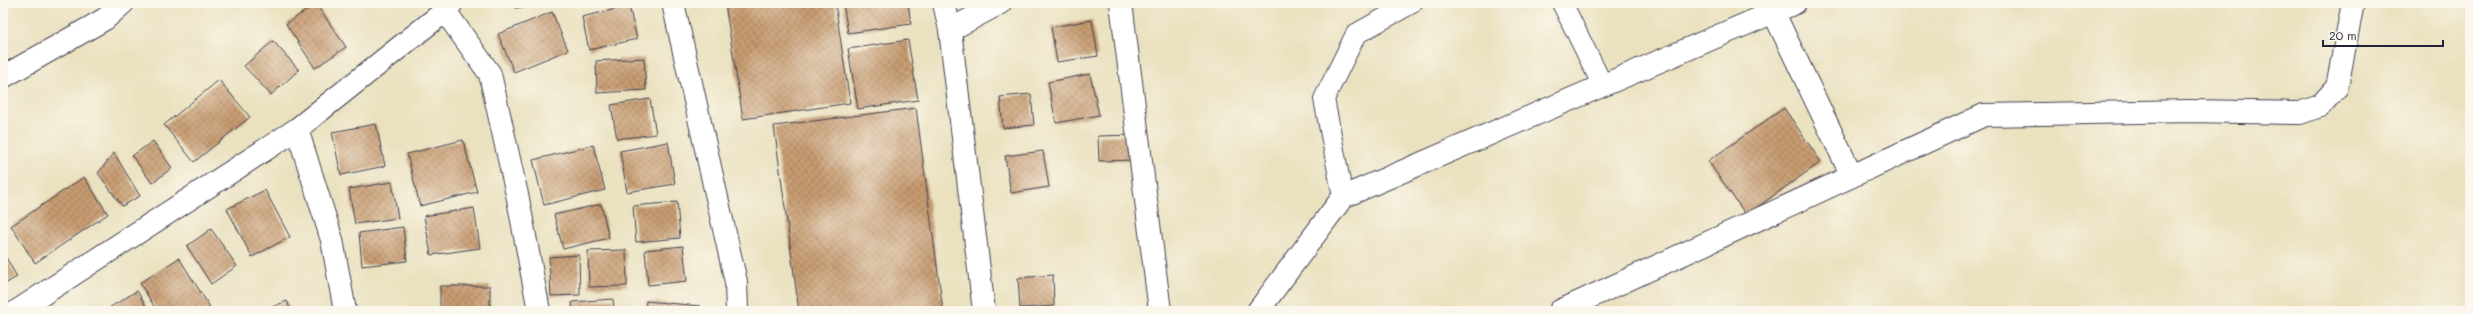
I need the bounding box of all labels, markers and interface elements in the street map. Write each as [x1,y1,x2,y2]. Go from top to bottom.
scale bar [2323,22,2443,48]
text: 20 m [2329,27,2357,43]

